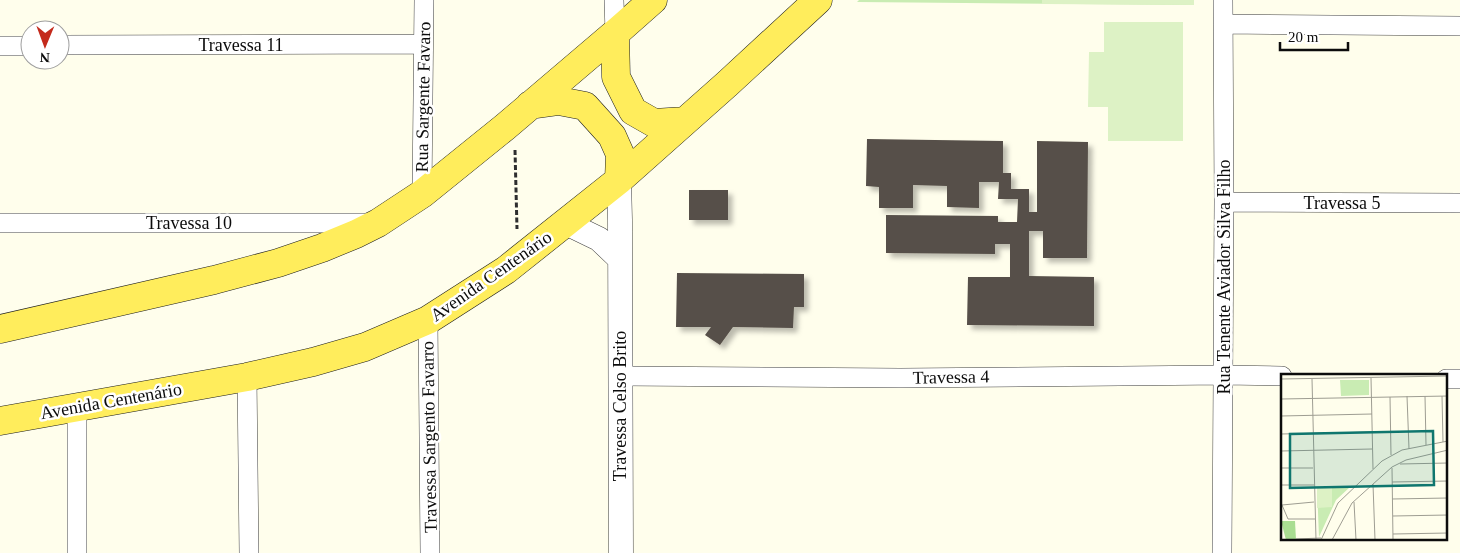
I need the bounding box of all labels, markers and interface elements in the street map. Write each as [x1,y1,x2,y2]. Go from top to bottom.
north arrow [20,20,70,70]
scale bar [1280,20,1348,52]
street label: Rua Sargente Favaro [412,22,434,172]
text: 20 m [1288,29,1319,45]
street label: Travessa 11 [198,35,284,55]
text: N [40,50,50,65]
street label: Rua Tenente Aviador Silva Filho [1214,159,1234,395]
street label: Travessa 5 [1304,193,1380,213]
street label: Travessa 10 [146,213,232,233]
street label: Avenida Centenário [427,227,555,325]
street label: Travessa Celso Brito [610,331,630,481]
street label: Travessa Sargento Favarro [417,341,441,533]
street label: Travessa 4 [912,366,990,388]
inset map [1281,374,1448,540]
street label: Avenida Centenário [39,379,183,423]

